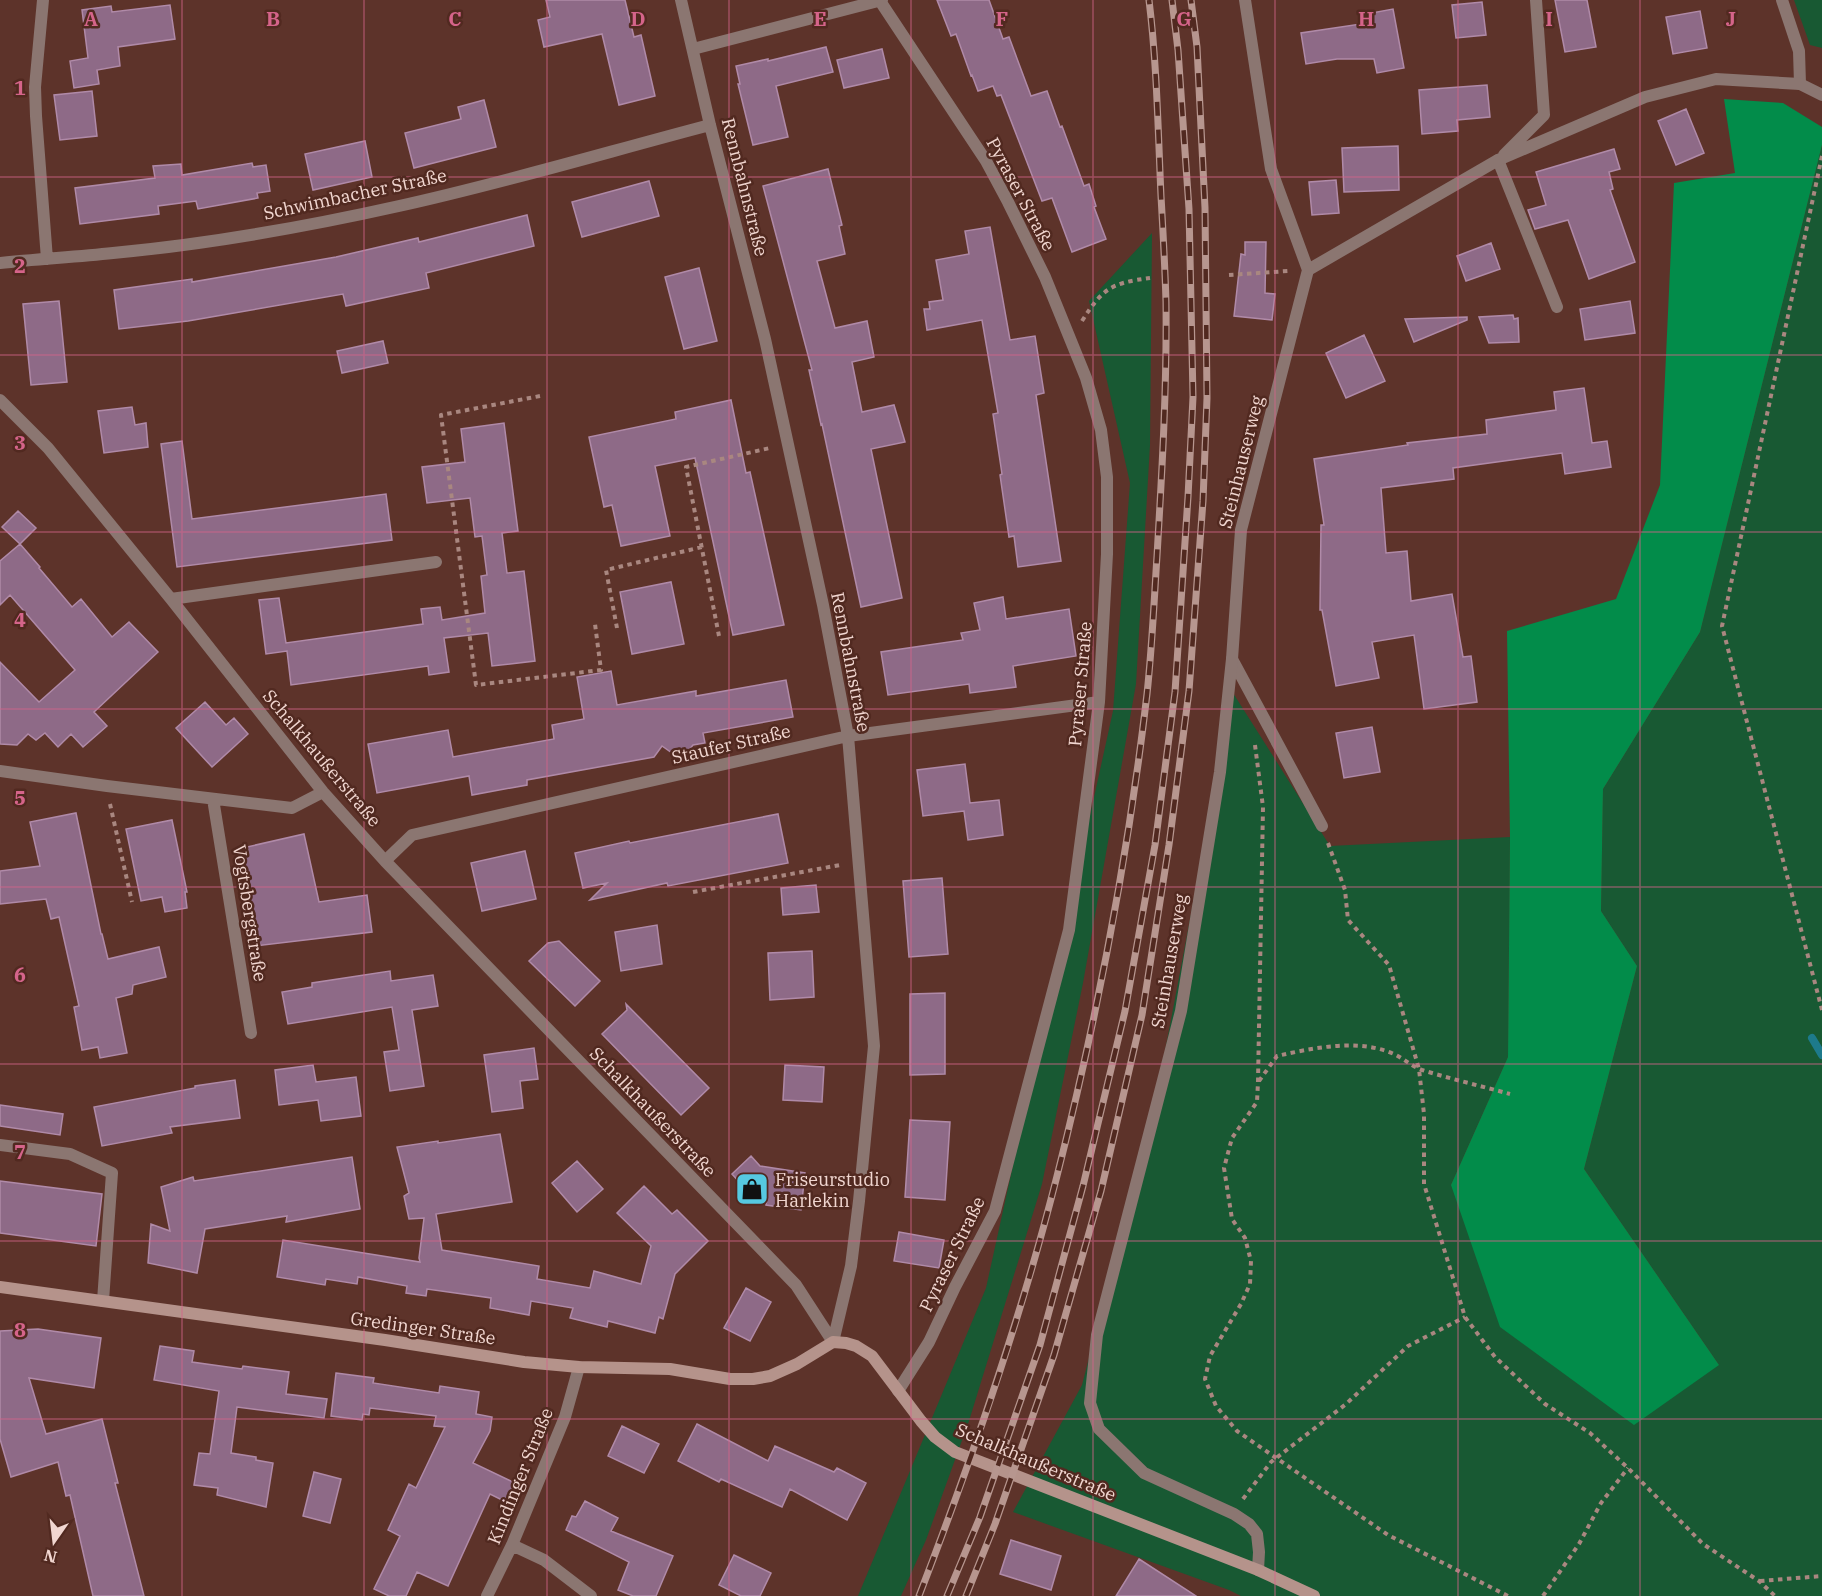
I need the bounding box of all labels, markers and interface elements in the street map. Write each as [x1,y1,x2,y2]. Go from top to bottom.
text: A [84,5,98,32]
text: B [266,5,280,32]
text: C [448,5,462,32]
text: D [630,5,646,32]
text: E [813,5,827,32]
text: F [996,5,1008,32]
text: G [1176,5,1192,32]
text: H [1358,5,1374,32]
text: I [1545,5,1553,32]
text: J [1726,5,1736,32]
text: 1 [14,74,26,101]
street label: Rennbahnstraße [717,115,773,259]
street label: Pyraser Straße [981,133,1061,255]
street label: Schwimbacher Straße [261,163,449,225]
text: 2 [14,252,26,279]
street label: Steinhauserweg [1213,393,1269,531]
text: 3 [14,429,26,456]
street label: Rennbahnstraße [826,590,876,734]
text: 4 [14,606,26,633]
street label: Pyraser Straße [1063,621,1097,747]
street label: Schalkhaußerstraße [258,685,386,831]
street label: Staufer Straße [669,719,793,769]
text: 5 [14,784,26,811]
street label: Vogtsbergstraße [228,843,272,983]
street label: Steinhauserweg [1146,892,1192,1030]
text: 6 [14,961,26,988]
street label: Schalkhaußerstraße [585,1042,721,1182]
text: 7 [14,1138,26,1165]
place label: Friseurstudio Harlekin [775,1168,890,1212]
shop icon: Friseurstudio Harlekin [734,1171,770,1207]
street label: Pyraser Straße [914,1193,990,1315]
street label: Gredinger Straße [349,1306,497,1350]
text: 8 [14,1316,26,1343]
street label: Kindinger Straße [482,1404,558,1548]
street label: Schalkhaußerstraße [952,1418,1120,1506]
north arrow [24,1512,84,1572]
text: N [42,1545,59,1568]

